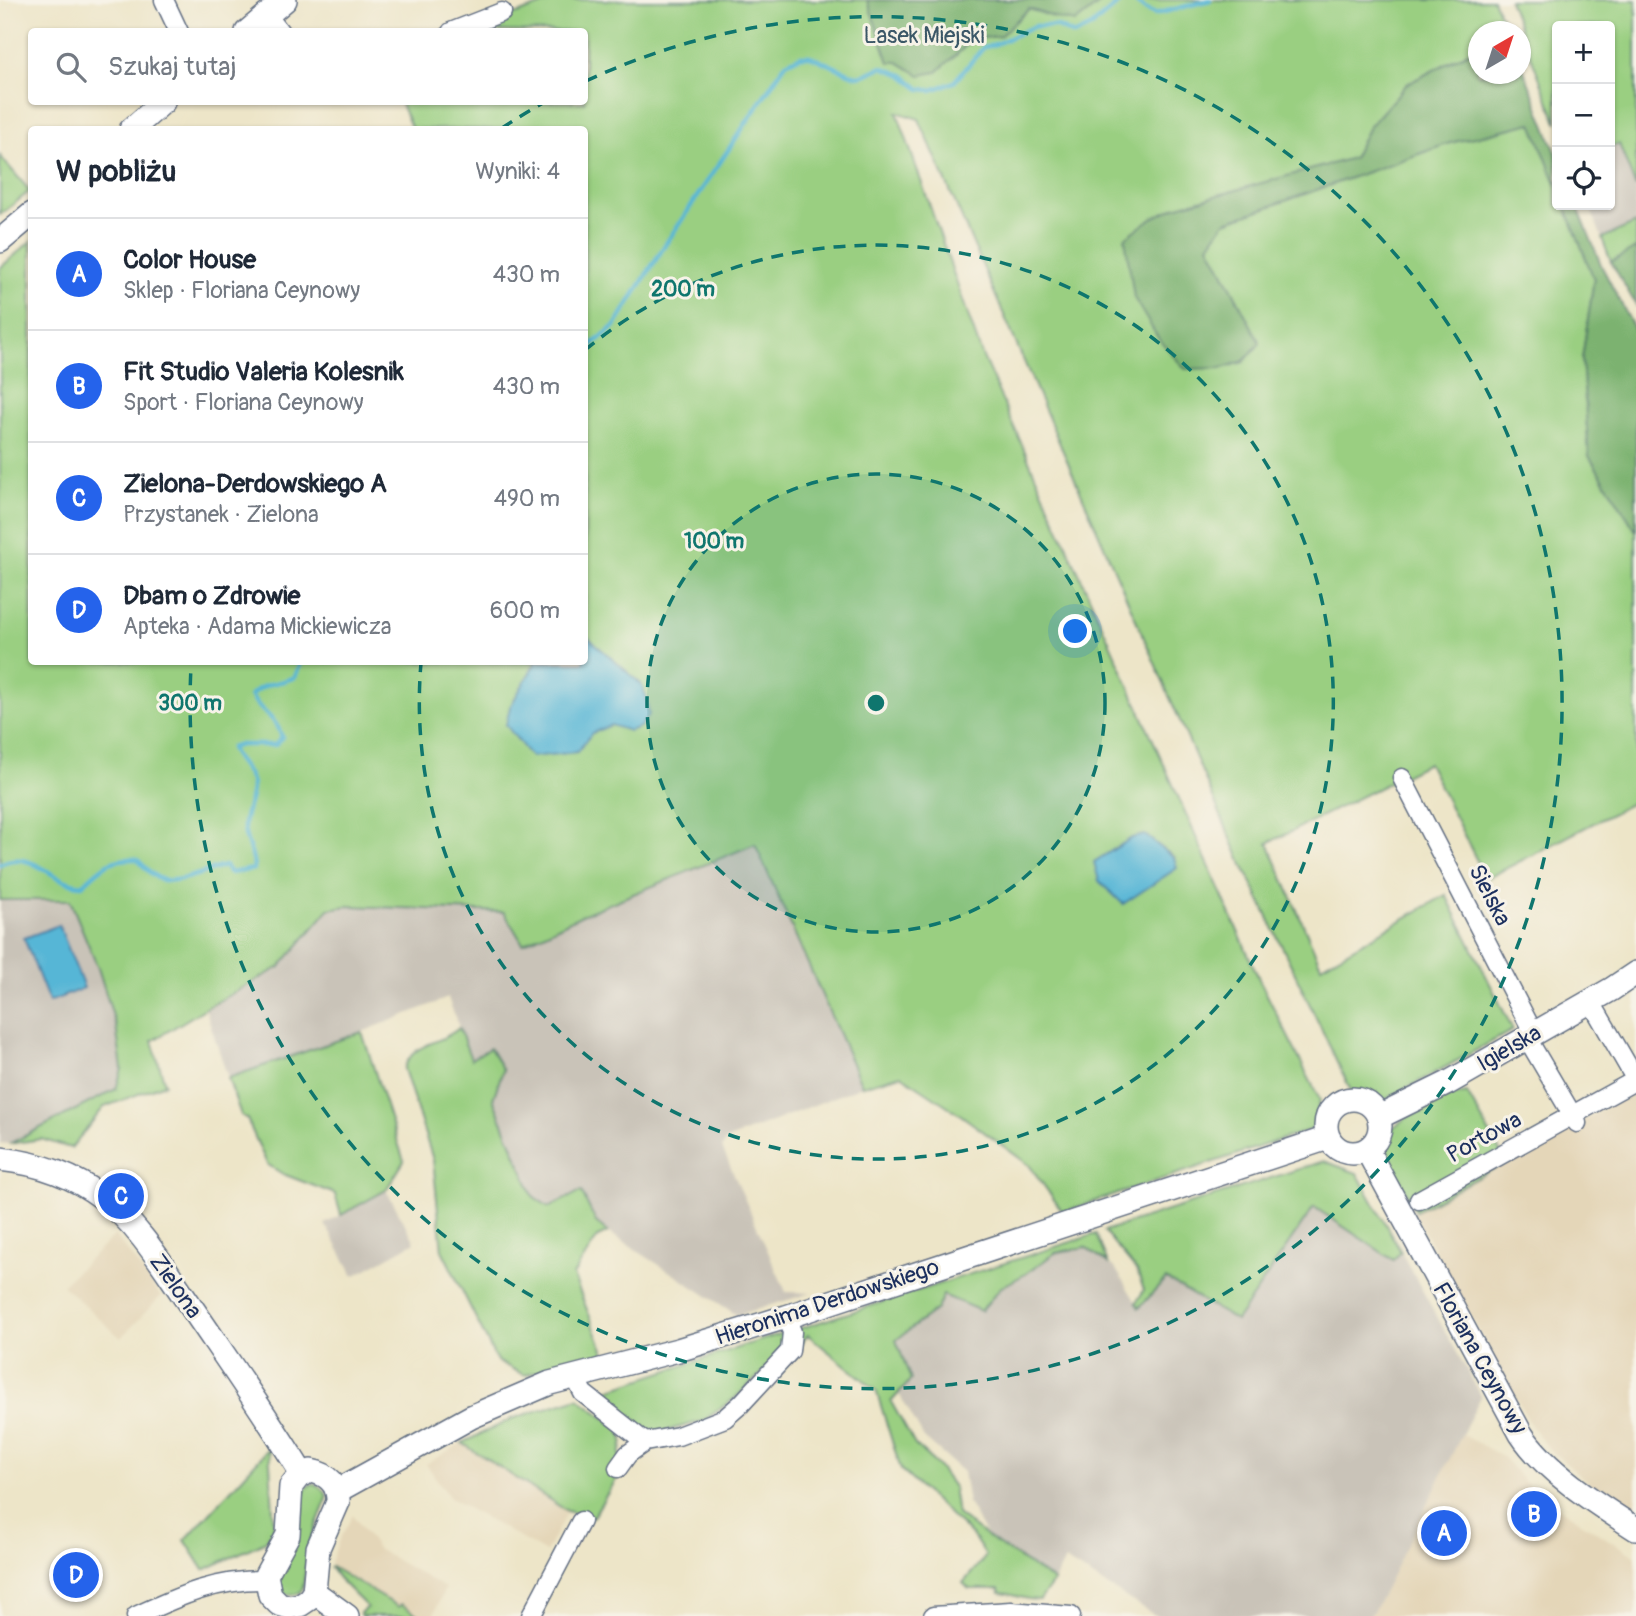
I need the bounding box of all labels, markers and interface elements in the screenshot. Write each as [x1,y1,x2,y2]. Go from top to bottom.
park label: Lasek Miejski [863,21,985,50]
north arrow [1468,21,1531,84]
map controls [1552,21,1615,210]
button: + [1552,21,1615,84]
search box [28,28,588,105]
icon: search [52,48,90,86]
text: Szukaj tutaj [108,51,236,83]
button: − [1552,84,1615,147]
button: locate [1552,147,1615,210]
text: W pobliżu [56,153,176,190]
text: Wyniki: 4 [475,157,560,186]
text: Color House [123,244,256,276]
text: A [72,260,86,289]
text: 430 m [493,260,560,289]
text: Sklep · Floriana Ceynowy [123,276,360,305]
text: 200 m [651,276,715,303]
text: Fit Studio Valeria Kolesnik [123,356,404,388]
text: B [72,372,86,401]
text: 430 m [493,372,560,401]
text: Sport · Floriana Ceynowy [123,388,364,417]
text: Zielona-Derdowskiego A [123,468,387,500]
text: C [72,484,86,513]
text: 490 m [494,484,560,513]
text: Przystanek · Zielona [123,500,319,529]
text: 100 m [684,528,744,555]
text: Dbam o Zdrowie [123,580,300,612]
text: D [72,596,86,625]
text: 600 m [490,596,560,625]
text: Apteka · Adama Mickiewicza [123,612,391,641]
your location [1058,614,1092,648]
text: 300 m [158,690,222,717]
centre of rings [864,691,888,715]
street label: Sielska [1462,860,1518,930]
street label: Igielska [1472,1018,1546,1078]
street label: Portowa [1442,1105,1526,1169]
pin: C [98,1170,144,1222]
street label: Zielona [143,1248,209,1324]
street label: Hieronima Derdowskiego [711,1252,943,1352]
street label: Floriana Ceynowy [1426,1277,1534,1439]
pin: B [1511,1488,1557,1540]
pin: A [1421,1507,1467,1559]
pin: D [53,1549,99,1601]

